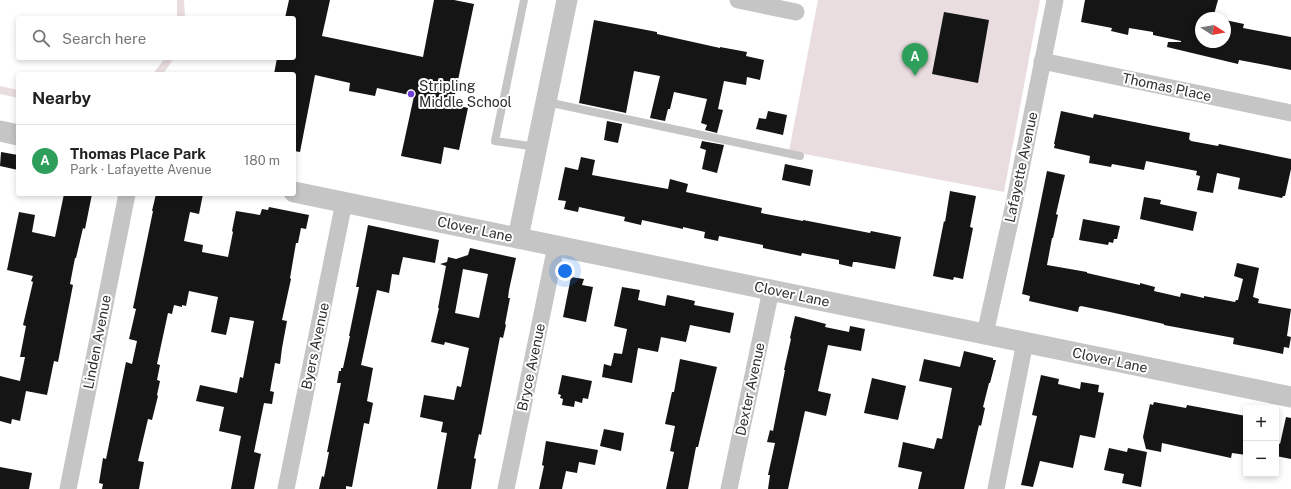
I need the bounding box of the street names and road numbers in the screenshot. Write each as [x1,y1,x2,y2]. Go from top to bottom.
street label: Thomas Place [1121,70,1213,104]
street label: Lafayette Avenue [1001,110,1041,224]
street label: Clover Lane [436,213,514,245]
street label: Clover Lane [753,278,831,310]
street label: Linden Avenue [80,294,114,390]
street label: Byers Avenue [298,301,332,391]
street label: Bryce Avenue [514,322,548,412]
street label: Dexter Avenue [732,341,768,437]
street label: Clover Lane [1071,344,1149,376]

